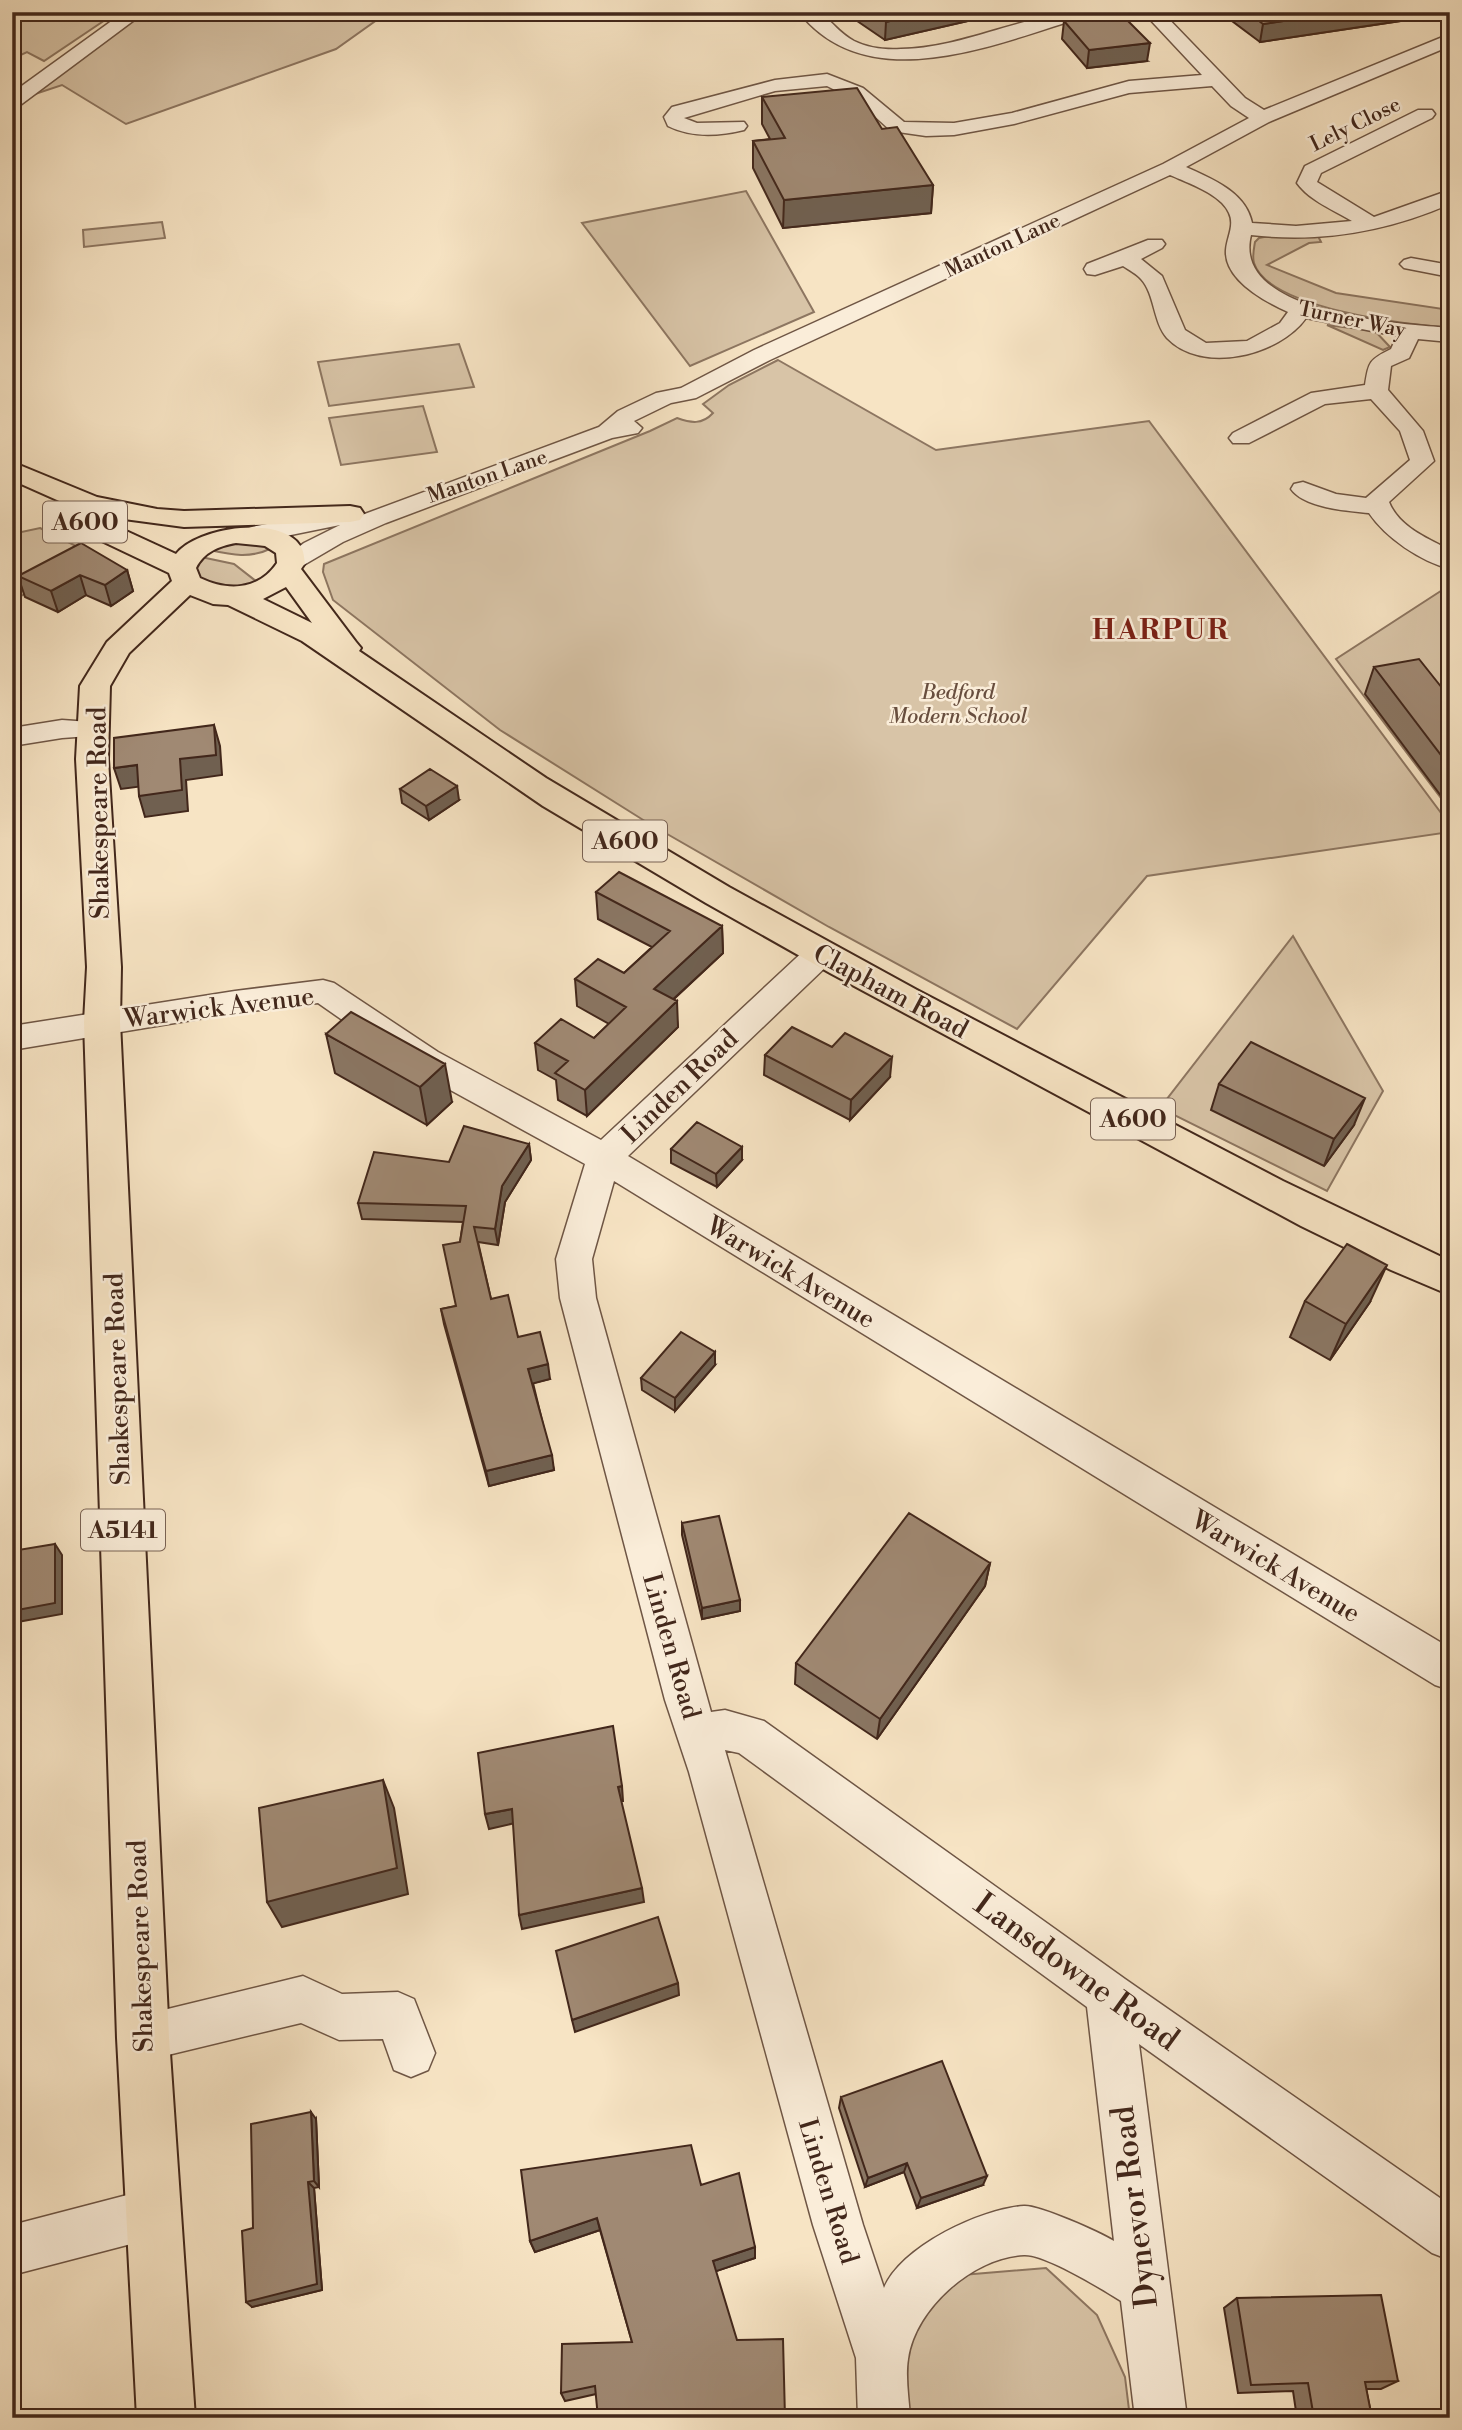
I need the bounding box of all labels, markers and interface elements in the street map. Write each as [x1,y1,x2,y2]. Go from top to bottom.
street label: Lely Close [1306,92,1405,158]
street label: Manton Lane [940,208,1065,284]
street label: Turner Way [1296,296,1409,344]
street label: Manton Lane [424,444,551,510]
road number: A600 [43,502,127,542]
district label: HARPUR [1092,613,1230,648]
park label: Bedford Modern School [889,680,1027,730]
street label: Shakespeare Road [81,706,117,920]
road number: A600 [583,820,667,862]
street label: Clapham Road [808,938,974,1046]
street label: Warwick Avenue [121,980,316,1036]
street label: Linden Road [615,1023,745,1150]
road number: A600 [1091,1098,1175,1140]
street label: Warwick Avenue [699,1209,881,1336]
street label: Shakespeare Road [98,1272,138,1486]
street label: Warwick Avenue [1184,1503,1366,1630]
road number: A5141 [81,1510,165,1550]
street label: Linden Road [635,1570,707,1723]
street label: Shakespeare Road [121,1839,161,2053]
street label: Lansdowne Road [966,1884,1187,2060]
street label: Dynevor Road [1103,2104,1167,2310]
street label: Linden Road [791,2115,865,2268]

